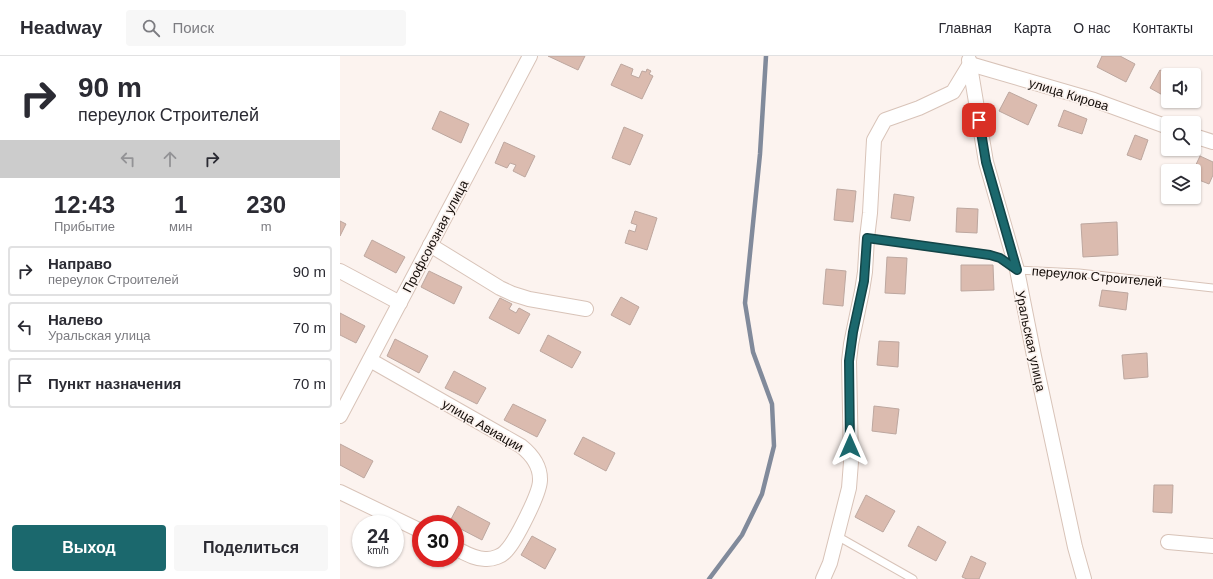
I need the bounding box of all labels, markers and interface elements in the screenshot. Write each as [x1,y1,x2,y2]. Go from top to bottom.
search box [126,10,406,46]
text: Headway [20,17,102,38]
icon: search [140,17,162,39]
text: Поиск [172,19,214,36]
text: Главная [938,20,992,36]
text: Карта [1014,20,1051,36]
text: О нас [1073,20,1111,36]
text: Контакты [1133,20,1193,36]
map controls [1161,68,1201,204]
button: sound [1161,68,1201,108]
icon: right [12,72,64,124]
text: 90 m [78,72,142,103]
street label: улица Кирова [1027,75,1111,114]
pin [962,103,996,137]
text: переулок Строителей [78,105,259,125]
icon: arrive [968,109,990,131]
button: search [1161,116,1201,156]
icon: left [117,148,139,170]
icon: ahead [159,148,181,170]
icon: right [201,148,223,170]
button: layers [1161,164,1201,204]
street label: Профсоюзная улица [400,177,472,295]
text: 12:43 [54,191,115,218]
text: 1 [174,191,187,218]
text: 230 [246,191,286,218]
text: Прибытие [54,219,115,234]
text: мин [169,219,192,234]
text: m [261,219,272,234]
text: Направо [48,255,112,272]
icon: right [14,260,36,282]
text: 90 m [293,263,326,280]
street label: переулок Строителей [1031,263,1163,290]
text: переулок Строителей [48,272,179,287]
street label: Уральская улица [1013,289,1049,394]
text: Налево [48,311,103,328]
icon: left [14,316,36,338]
text: 70 m [293,319,326,336]
text: Уральская улица [48,328,151,343]
icon: arrive [14,372,36,394]
text: Пункт назначения [48,375,181,392]
text: 70 m [293,375,326,392]
street label: улица Авиации [439,396,526,455]
position arrow [829,425,871,467]
speed limit sign: 30 [412,515,464,567]
button: Выход [12,525,166,571]
button: Поделиться [174,525,328,571]
text: 24 [367,525,389,547]
text: km/h [367,545,389,556]

